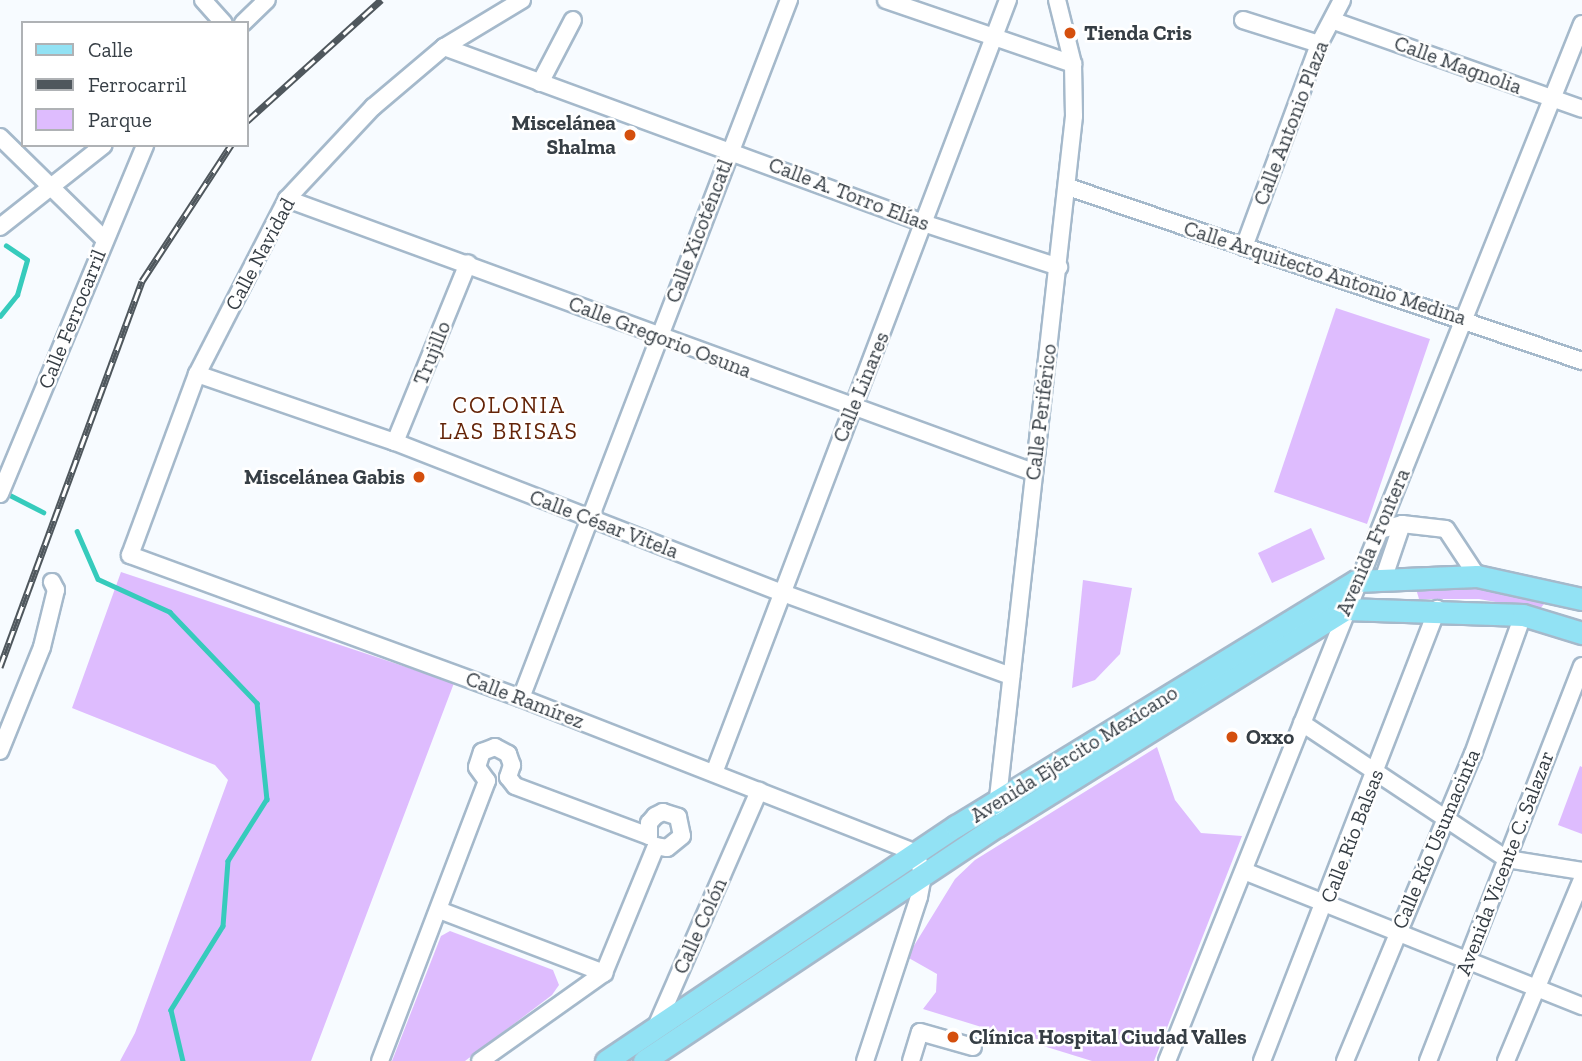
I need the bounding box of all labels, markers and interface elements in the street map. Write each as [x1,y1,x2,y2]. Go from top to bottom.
place label: Tienda Cris [1084,20,1192,46]
legend [21,21,248,147]
marker: Tienda Cris [1062,25,1078,41]
street label: Calle Magnolia [1391,30,1525,100]
text: Calle [88,37,133,62]
street label: Calle Antonio Plaza [1248,37,1334,209]
text: Ferrocarril [88,72,187,97]
text: Parque [88,107,152,132]
place label: Miscelánea Shalma [511,110,616,160]
marker: Miscelánea Shalma [622,127,638,143]
street label: Calle A. Torro Elías [765,152,933,236]
street label: Calle Xicoténcatl [660,156,738,306]
street label: Calle Navidad [220,193,300,315]
street label: Calle Arquitecto Antonio Medina [1180,215,1470,331]
street label: Calle Ferrocarril [33,246,111,392]
street label: Calle Gregorio Osuna [565,291,755,383]
street label: Trujillo [408,317,456,389]
street label: Calle Linares [827,328,895,446]
street label: Calle Periférico [1020,342,1062,482]
district label: COLONIA LAS BRISAS [441,391,577,445]
place label: Miscelánea Gabis [244,464,405,490]
street label: Avenida Frontera [1331,465,1415,619]
marker: Miscelánea Gabis [411,469,427,485]
street label: Calle César Vitela [526,484,682,564]
street label: Calle Ramírez [462,666,588,734]
street label: Avenida Ejército Mexicano [966,680,1182,828]
place label: Oxxo [1246,724,1294,750]
marker: Oxxo [1224,729,1240,745]
street label: Calle Río Usumacinta [1387,745,1485,933]
street label: Avenida Vicente C. Salazar [1450,747,1560,979]
street label: Calle Río Balsas [1315,766,1389,906]
street label: Calle Colón [668,874,732,978]
place label: Clínica Hospital Ciudad Valles [969,1024,1247,1050]
marker: Clínica Hospital Ciudad Valles [943,1027,963,1047]

